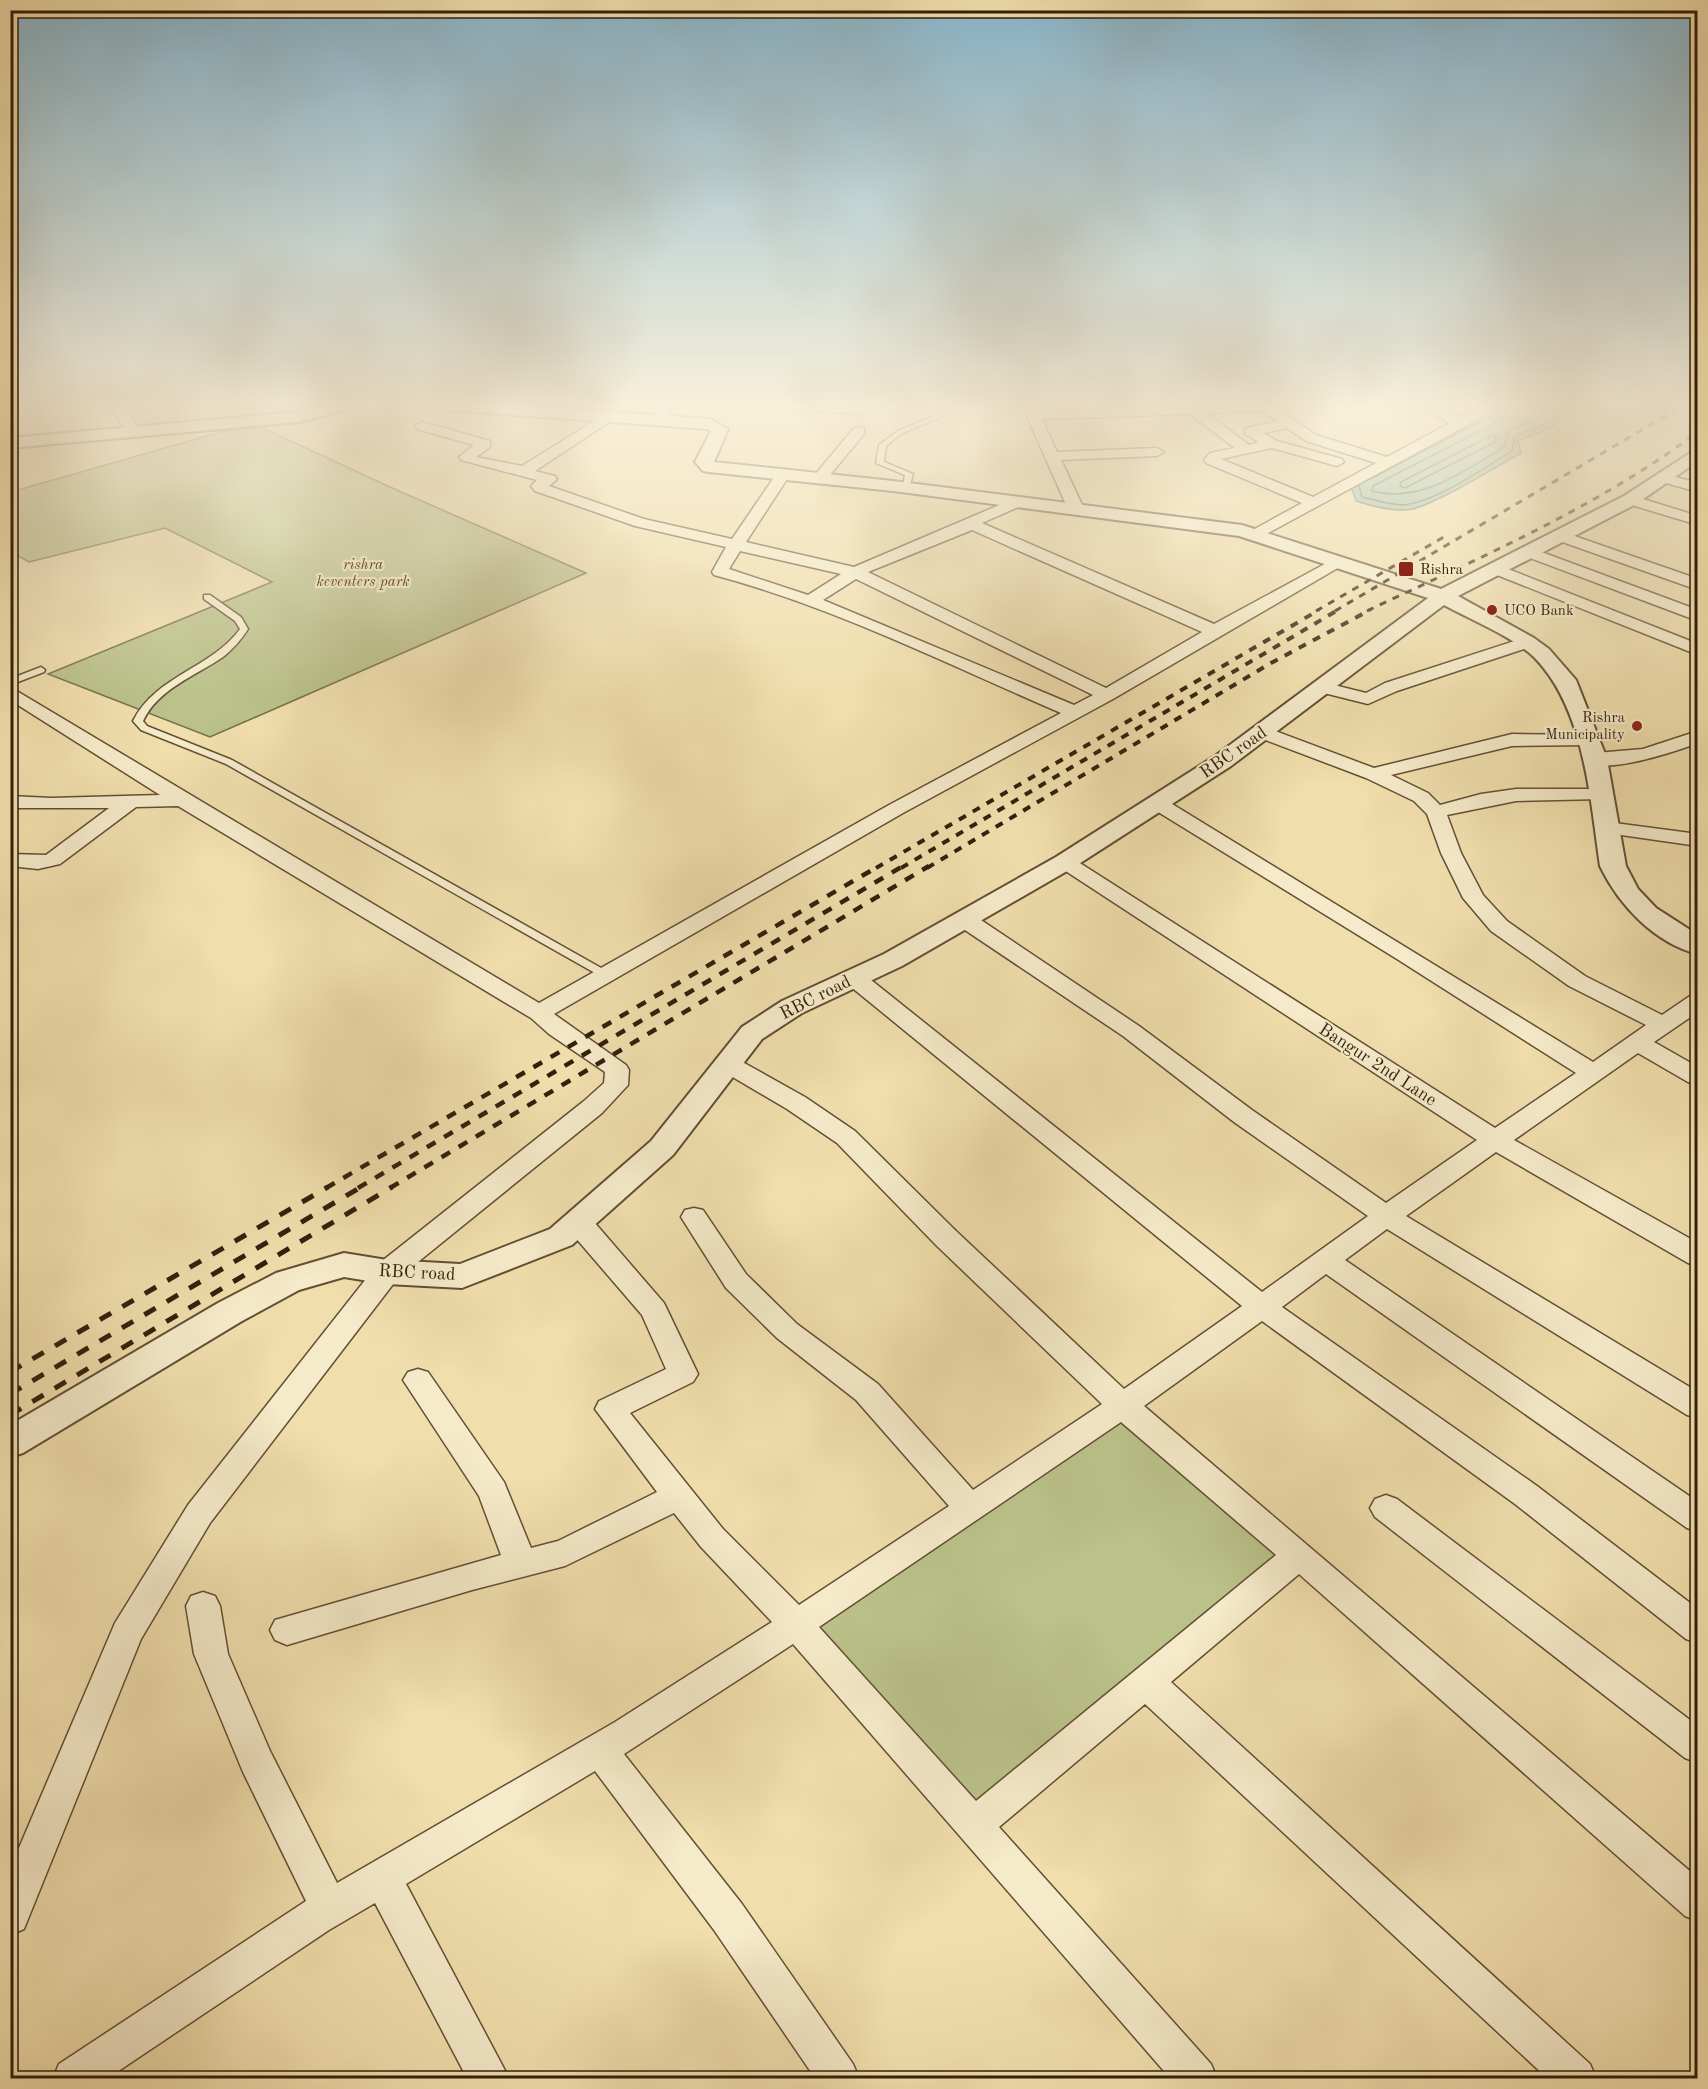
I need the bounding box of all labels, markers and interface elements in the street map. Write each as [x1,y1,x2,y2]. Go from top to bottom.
park label: rishra keventers park [316,558,410,590]
marker: Rishra [1397,560,1415,578]
place label: Rishra [1420,563,1464,578]
marker: UCO Bank [1485,603,1499,617]
place label: UCO Bank [1504,604,1574,619]
place label: Rishra Municipality [1545,711,1626,743]
marker: Rishra Municipality [1630,719,1644,733]
street label: RBC road [1197,723,1270,782]
street label: RBC road [777,972,854,1023]
street label: Bangur 2nd Lane [1315,1020,1440,1110]
street label: RBC road [378,1262,456,1284]

